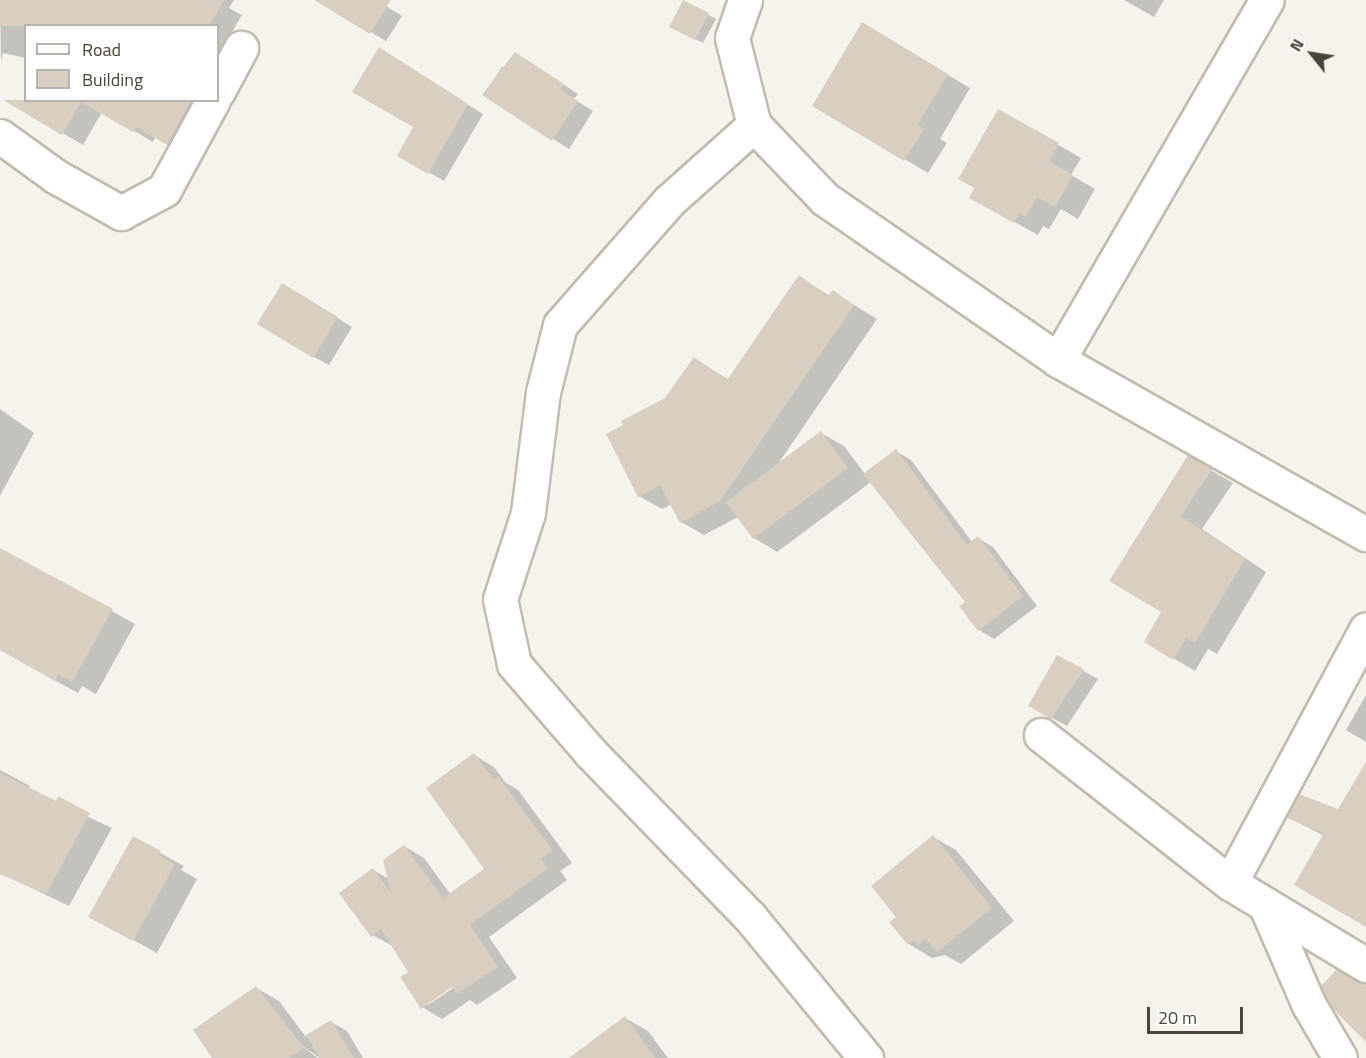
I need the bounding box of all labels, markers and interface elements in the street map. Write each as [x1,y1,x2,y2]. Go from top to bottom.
legend [24,24,219,102]
north arrow [1282,24,1342,84]
text: N [1283,34,1310,56]
text: Road [82,36,121,63]
text: Building [82,66,143,93]
scale bar [1150,995,1246,1033]
text: 20 m [1158,1004,1197,1031]

